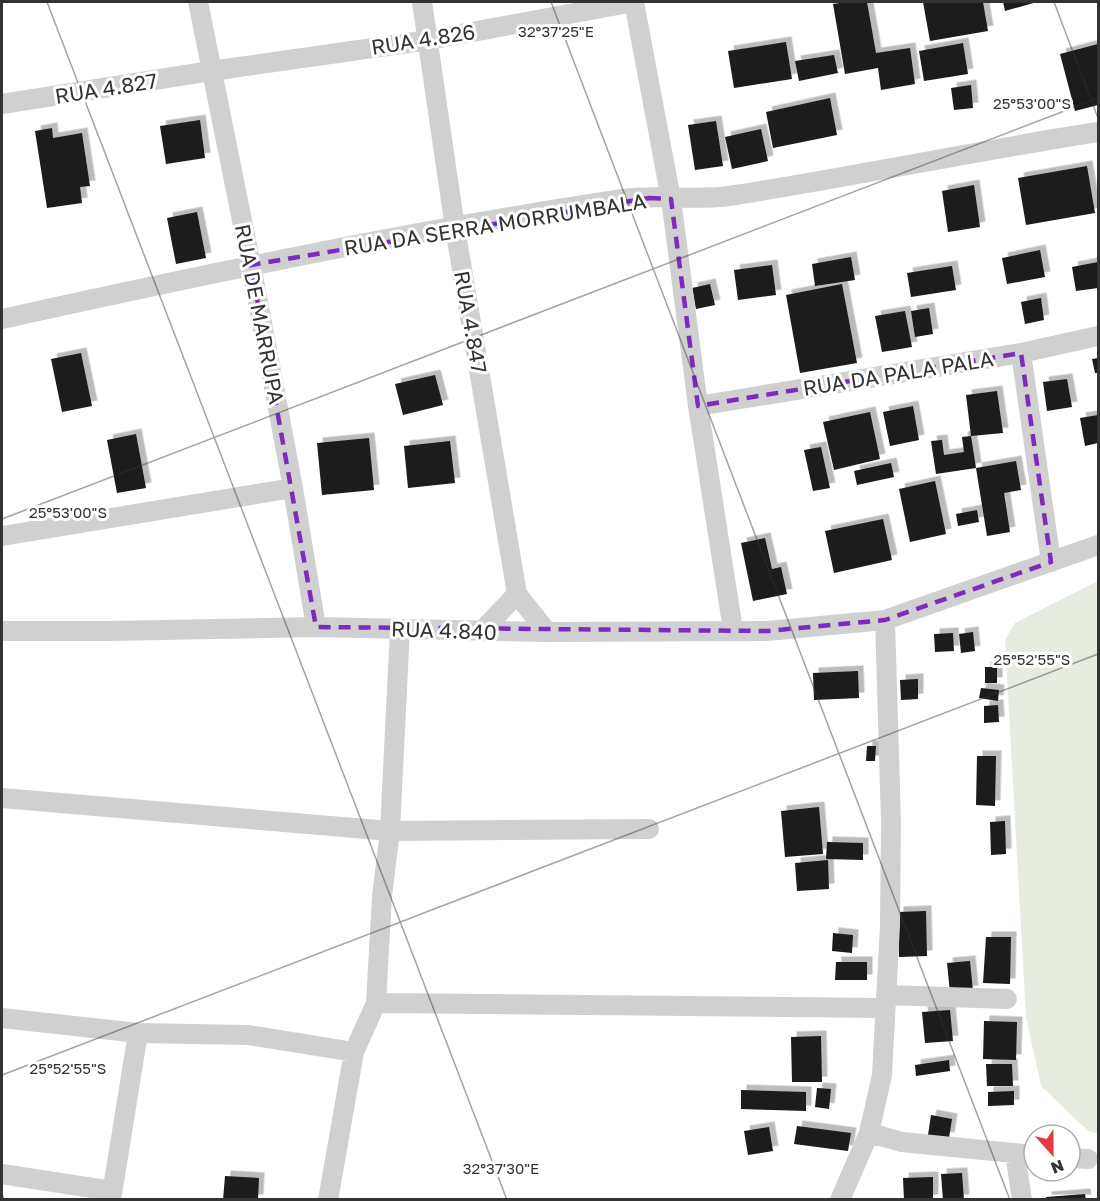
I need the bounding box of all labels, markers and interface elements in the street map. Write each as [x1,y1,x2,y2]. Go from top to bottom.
street label: RUA 4.826 [369,18,477,60]
text: 32°37'25"E [518,22,594,40]
street label: RUA 4.827 [53,67,159,109]
text: 25°53'00"S [993,94,1071,112]
street label: RUA DA SERRA MORRUMBALA [342,187,648,261]
street label: RUA DE MARRUPA [230,222,290,406]
street label: RUA 4.847 [449,269,493,375]
street label: RUA DA PALA PALA [801,345,995,401]
text: 25°53'00"S [29,503,107,521]
street label: RUA 4.840 [391,615,497,645]
text: 25°52'55"S [994,650,1070,668]
text: 25°52'55"S [30,1059,106,1077]
north arrow [1022,1123,1082,1183]
text: N [1048,1155,1067,1179]
text: 32°37'30"E [463,1159,539,1177]

